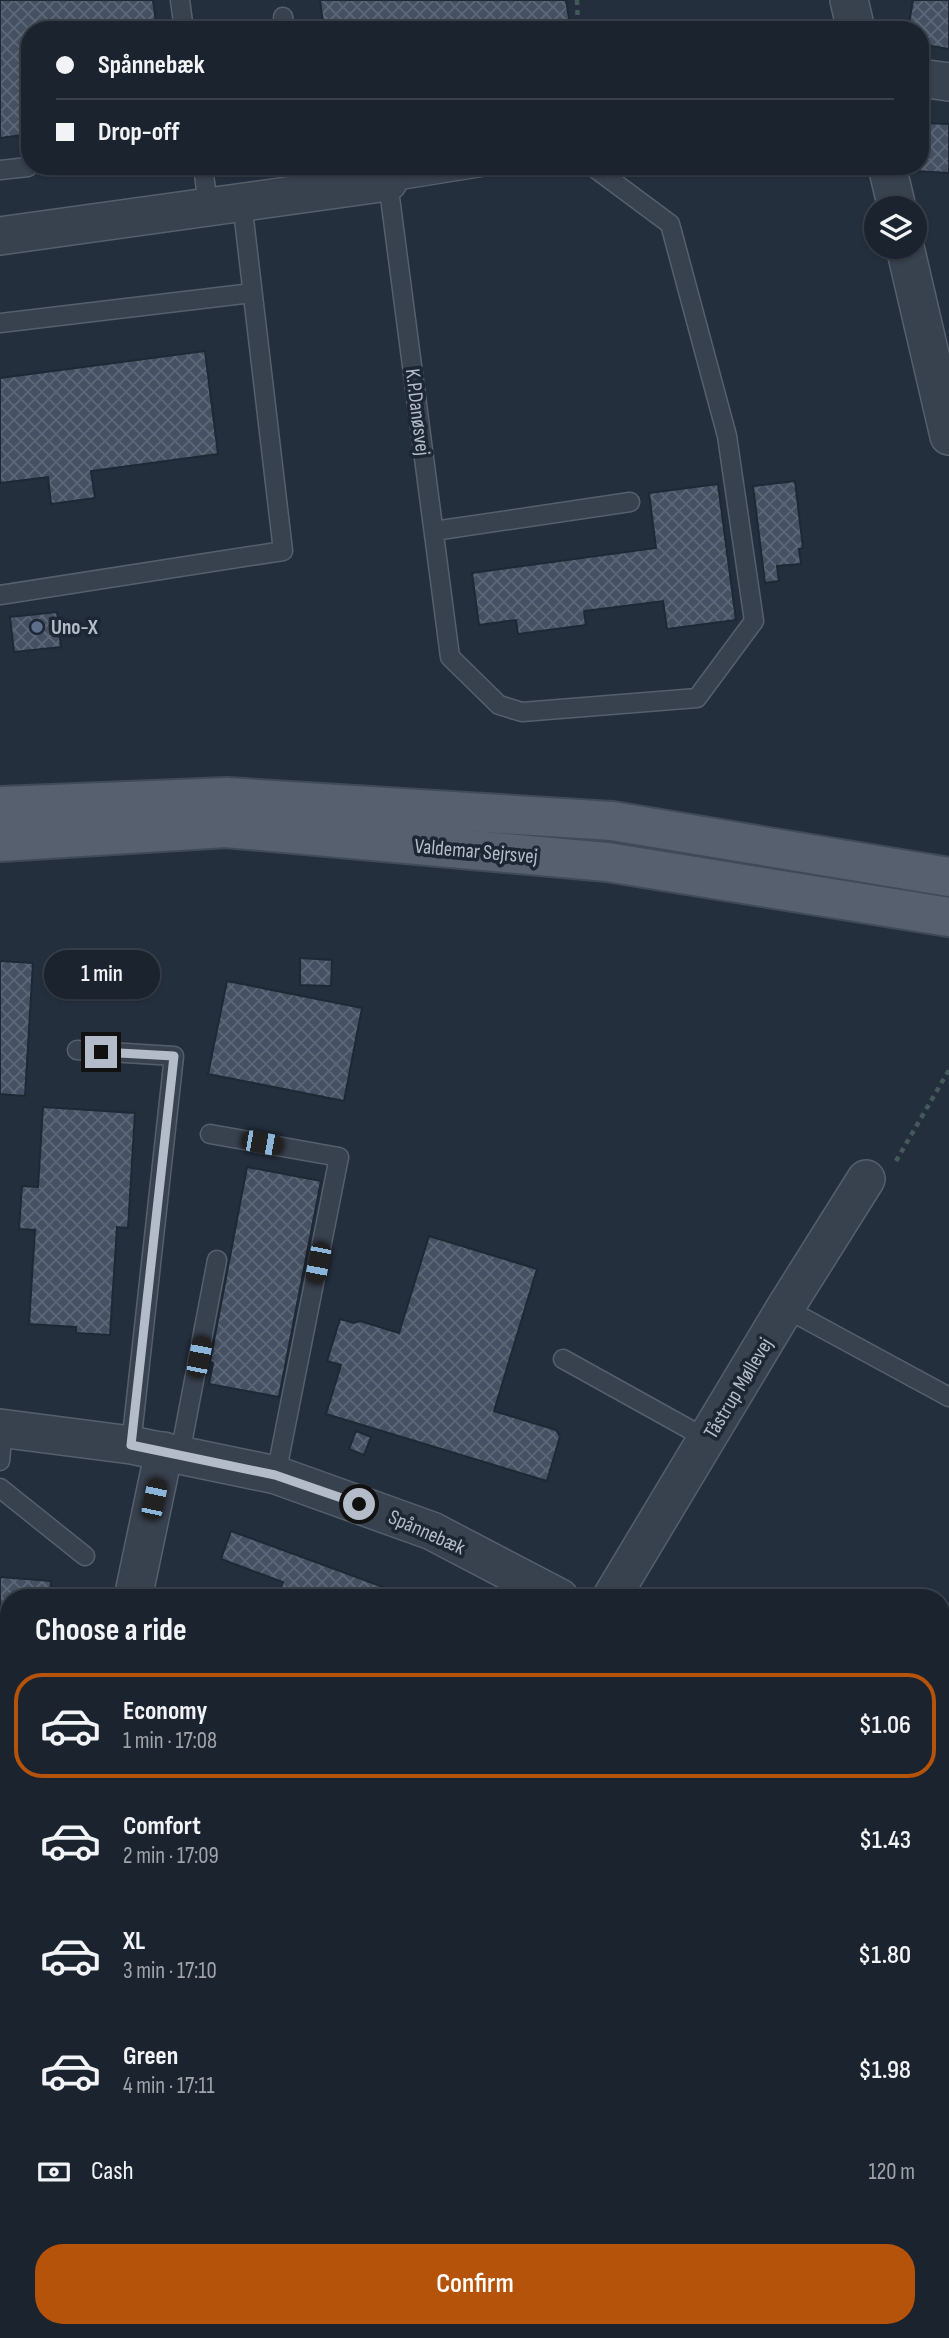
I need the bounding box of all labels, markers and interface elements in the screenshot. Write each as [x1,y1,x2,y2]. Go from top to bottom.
text: Spånnebæk [98,50,205,81]
text: Drop-off [98,117,179,148]
map controls [864,196,927,259]
button: layers [864,196,927,259]
street label: K.P.Danøsvej [400,367,435,457]
place label: Uno-X [51,615,98,640]
marker: Uno-X [29,619,45,635]
street label: Valdemar Sejrsvej [413,834,539,869]
callout: 1 min [43,950,159,1000]
text: 1 min [81,960,123,988]
route end [85,1036,117,1068]
car [240,1129,285,1157]
car [304,1240,333,1286]
street label: Tåstrup Møllevej [698,1333,778,1443]
car [185,1334,214,1380]
car [140,1476,169,1522]
route start [343,1488,375,1520]
street label: Spånnebæk [384,1504,469,1560]
text: Choose a ride [35,1611,187,1650]
icon: car [39,1694,102,1757]
text: Economy [123,1696,207,1727]
text: $1.06 [859,1710,911,1741]
text: 1 min · 17:08 [123,1727,217,1755]
icon: car [39,1809,102,1872]
text: Comfort [123,1811,201,1842]
text: $1.43 [859,1825,911,1856]
text: 2 min · 17:09 [123,1842,219,1870]
icon: car [39,1924,102,1987]
text: XL [123,1926,145,1957]
text: $1.80 [858,1940,911,1971]
text: 3 min · 17:10 [123,1957,217,1985]
icon: car [39,2039,102,2102]
text: Green [123,2041,178,2072]
text: $1.98 [858,2055,911,2086]
text: 4 min · 17:11 [123,2072,215,2100]
icon: cash [35,2153,73,2191]
text: Cash [91,2156,134,2187]
text: 120 m [869,2158,915,2186]
button: Confirm [35,2244,915,2324]

